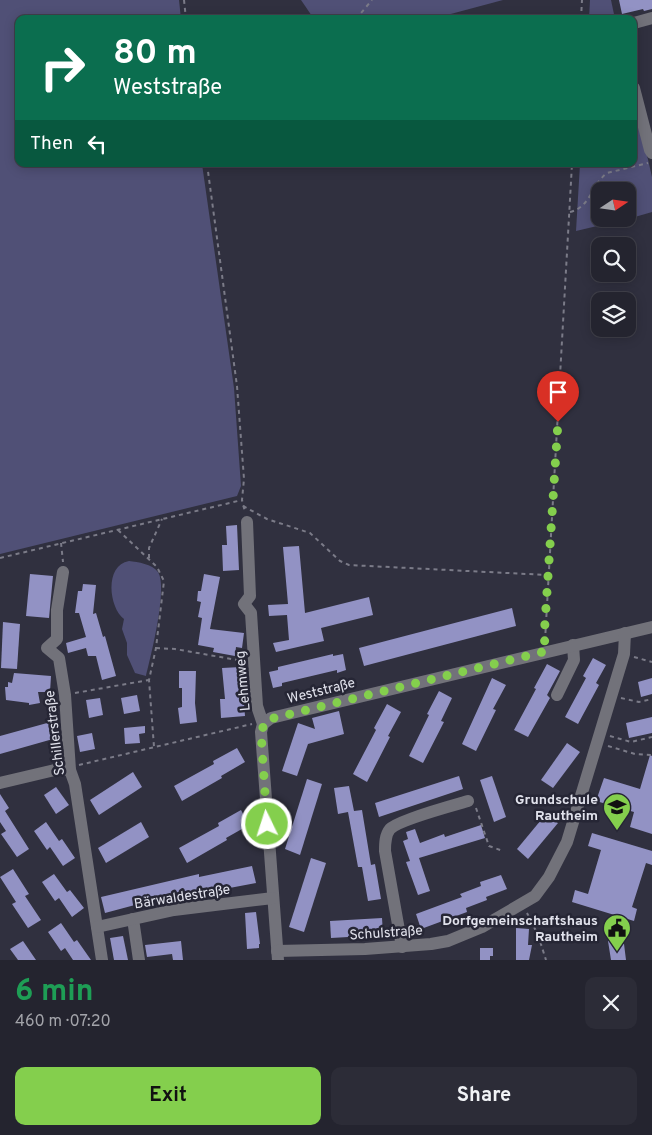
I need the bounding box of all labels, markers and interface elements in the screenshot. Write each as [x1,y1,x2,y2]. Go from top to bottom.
text: 80 m [113,32,197,76]
icon: right [30,35,95,100]
text: Weststraße [113,75,222,102]
icon: left [83,130,111,158]
text: Then [30,132,73,156]
north arrow [591,182,636,228]
map controls [591,182,636,337]
button: search [591,237,636,282]
button: layers [591,292,636,337]
pin [537,371,579,422]
icon: arrive [544,378,572,406]
street label: Lehmweg [232,650,255,712]
street label: Weststraße [286,675,357,708]
street label: Schillerstraße [42,689,69,776]
place label: Grundschule Rautheim [515,792,598,825]
school or university icon: Grundschule Rautheim [602,792,632,831]
position arrow [240,797,292,849]
street label: Bärwaldestraße [133,881,232,913]
place label: Dorfgemeinschaftshaus Rautheim [442,913,598,946]
public building icon: Dorfgemeinschaftshaus Rautheim [602,913,632,952]
street label: Schulstraße [349,922,423,945]
text: 6 min [15,974,93,1011]
button: close [585,977,637,1029]
text: 460 m · 07:20 [15,1012,111,1032]
button: Exit [15,1067,321,1125]
button: Share [331,1067,637,1125]

